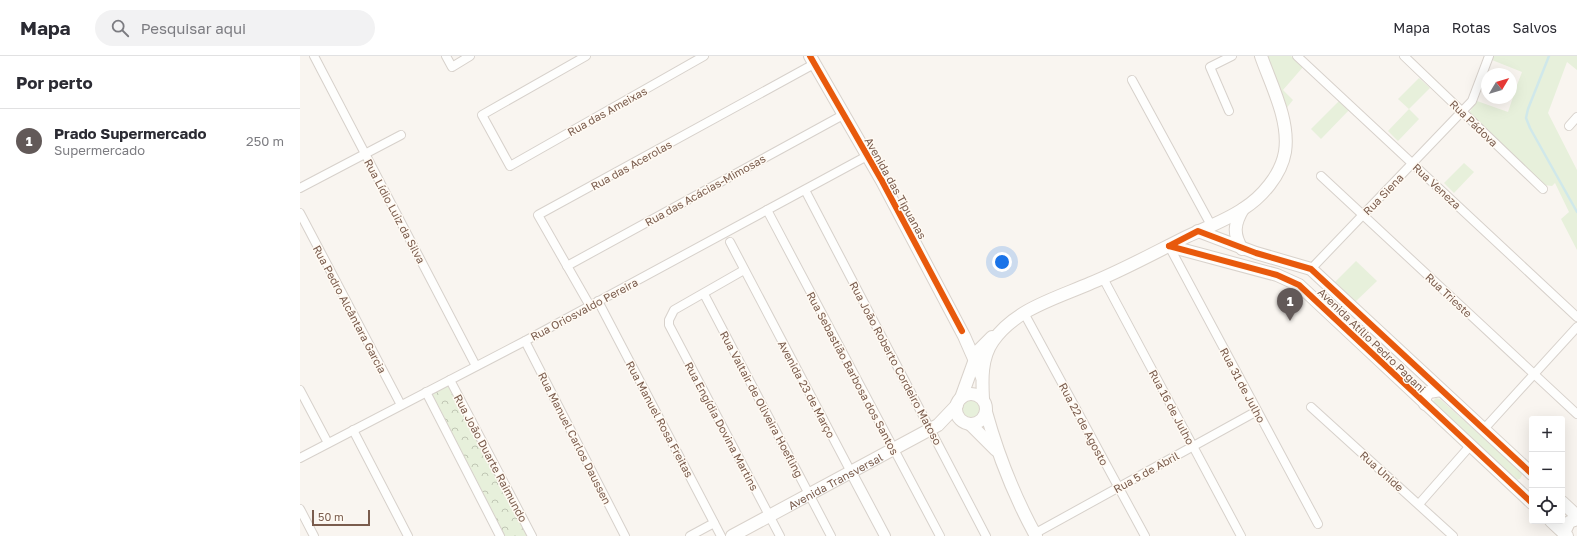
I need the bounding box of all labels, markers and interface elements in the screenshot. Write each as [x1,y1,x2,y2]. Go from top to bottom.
search box [95,10,375,46]
text: Mapa [20,16,71,39]
icon: search [109,17,131,39]
text: Pesquisar aqui [141,19,246,37]
text: Mapa [1393,19,1430,36]
text: Rotas [1452,19,1491,36]
text: Salvos [1513,19,1557,36]
north arrow [1481,68,1517,104]
text: Por perto [16,72,93,93]
street label: Rua das Ameixas [565,84,649,138]
street label: Rua Pádova [1447,97,1501,149]
text: Prado Supermercado [54,124,206,142]
text: 1 [26,133,32,149]
text: 250 m [246,133,284,149]
street label: Avenida das Tipuanas [863,135,929,241]
street label: Rua das Acerolas [588,137,674,193]
text: Supermercado [54,142,145,158]
street label: Rua das Acácias-Mimosas [643,151,768,229]
street label: Rua Lídio Luiz da Silva [362,157,428,265]
street label: Rua Veneza [1410,160,1464,212]
street label: Rua Siena [1360,171,1406,217]
street label: Rua Pedro Alcântara Garcia [311,243,389,375]
your location [992,252,1012,272]
street label: Rua Trieste [1423,270,1475,320]
street label: Rua Oriosvaldo Pereira [528,275,640,343]
street label: Rua João Roberto Cordeiro Matoso [847,279,945,447]
street label: Avenida Atílio Pedro Pagani [1315,285,1429,395]
pin: 1 [1277,288,1303,321]
street label: Rua Sebastião Barbosa dos Santos [804,289,902,457]
street label: Rua Valtair de Oliveira Hoefling [718,329,806,479]
street label: Avenida 23 de Março [776,338,838,440]
street label: Rua 31 de Julho [1218,345,1268,425]
street label: Rua Manuel Rosa Freitas [624,359,696,480]
street label: Rua Engídia Dovina Martins [683,359,762,493]
street label: Rua 16 de Julho [1147,367,1197,447]
street label: Rua Manuel Carlos Daussen [536,370,614,506]
street label: Rua 22 de Agosto [1057,380,1111,468]
street label: Rua João Duarte Raimundo [452,392,530,524]
map controls [1529,416,1565,524]
button: + [1529,416,1565,452]
street label: Rua 5 de Abril [1111,448,1181,495]
street label: Rua Unide [1358,448,1406,494]
street label: Avenida Transversal [785,450,885,511]
button: − [1529,452,1565,488]
button: locate [1529,488,1565,524]
scale bar [312,508,370,527]
text: 50 m [318,510,344,523]

